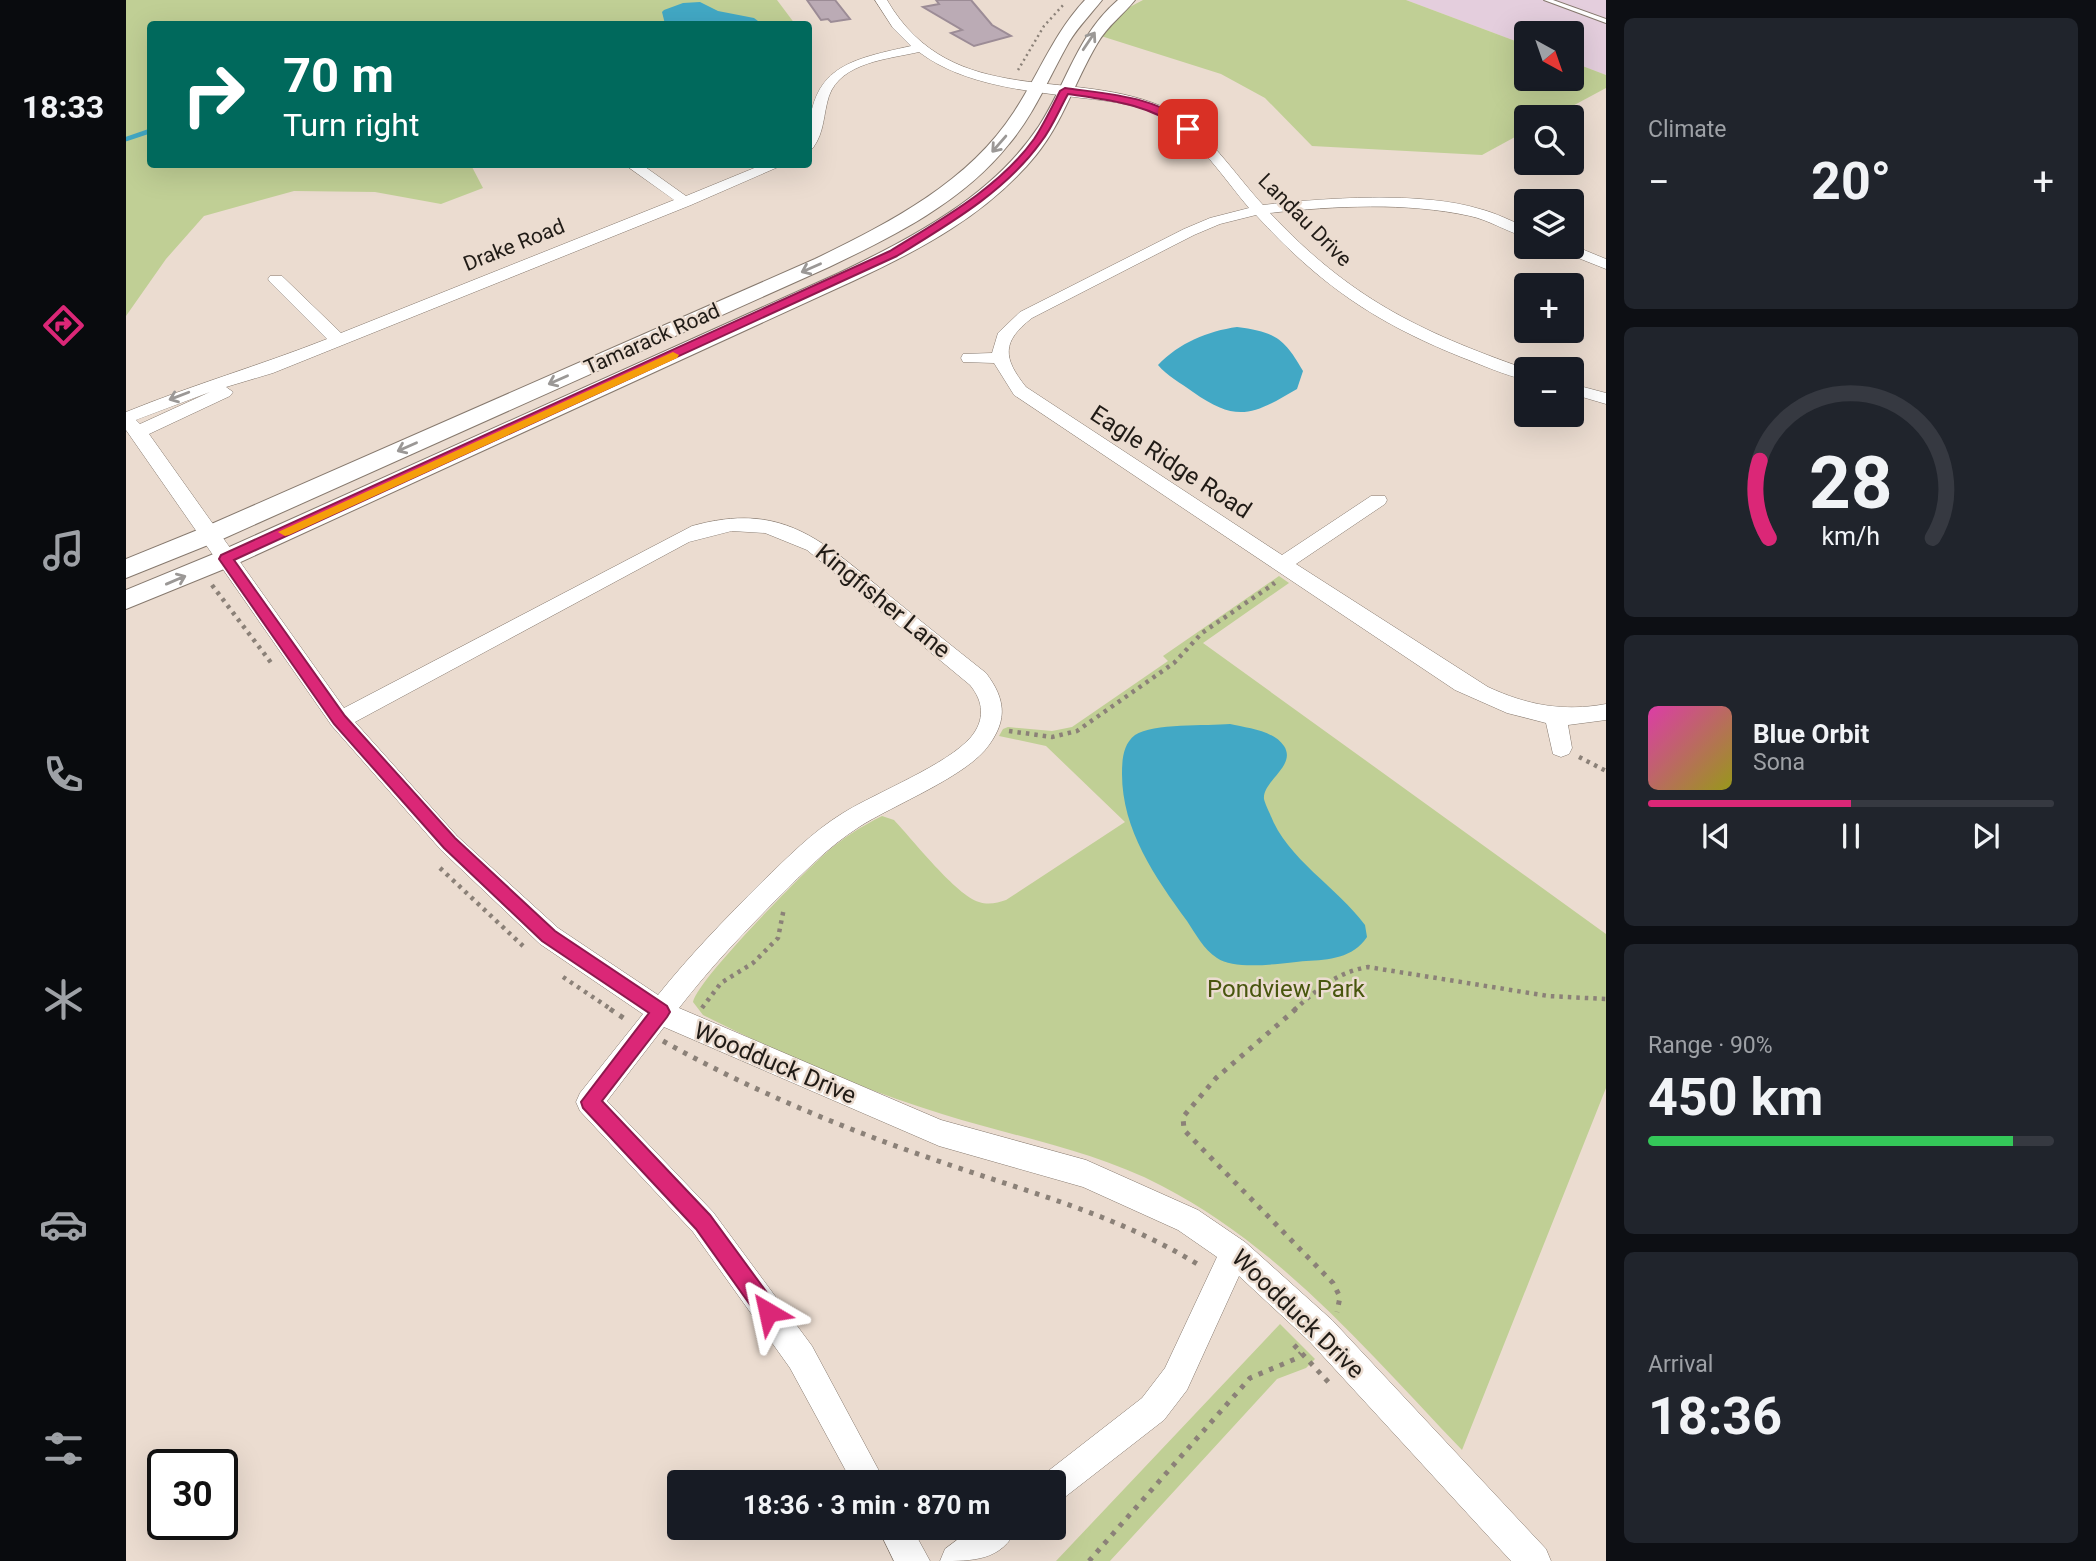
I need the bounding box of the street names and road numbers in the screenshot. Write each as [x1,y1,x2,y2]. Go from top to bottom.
street label: Landau Drive [1254,169,1356,271]
street label: Drake Road [460,214,568,276]
street label: Tamarack Road [581,298,723,380]
street label: Eagle Ridge Road [1085,400,1257,524]
street label: Kingfisher Lane [810,538,956,664]
street label: Woodduck Drive [690,1016,860,1110]
street label: Woodduck Drive [1226,1244,1370,1384]

